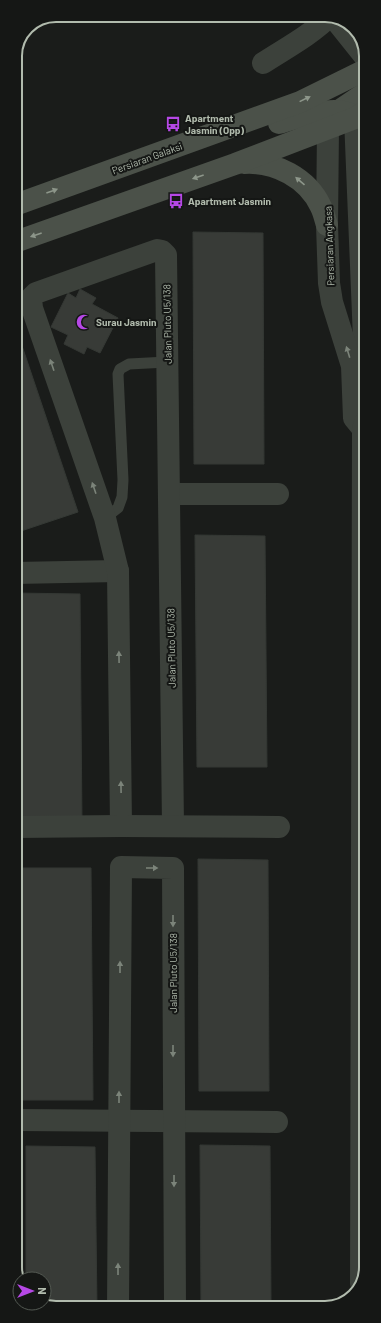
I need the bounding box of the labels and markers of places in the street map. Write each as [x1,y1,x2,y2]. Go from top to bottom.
place label: Apartment Jasmin (Opp) [185,112,245,136]
bus stop icon: Apartment Jasmin (Opp) [164,115,182,133]
bus stop icon: Apartment Jasmin [167,192,185,210]
place label: Apartment Jasmin [188,195,271,207]
mosque icon: Surau Jasmin [75,313,93,331]
place label: Surau Jasmin [96,316,156,328]

